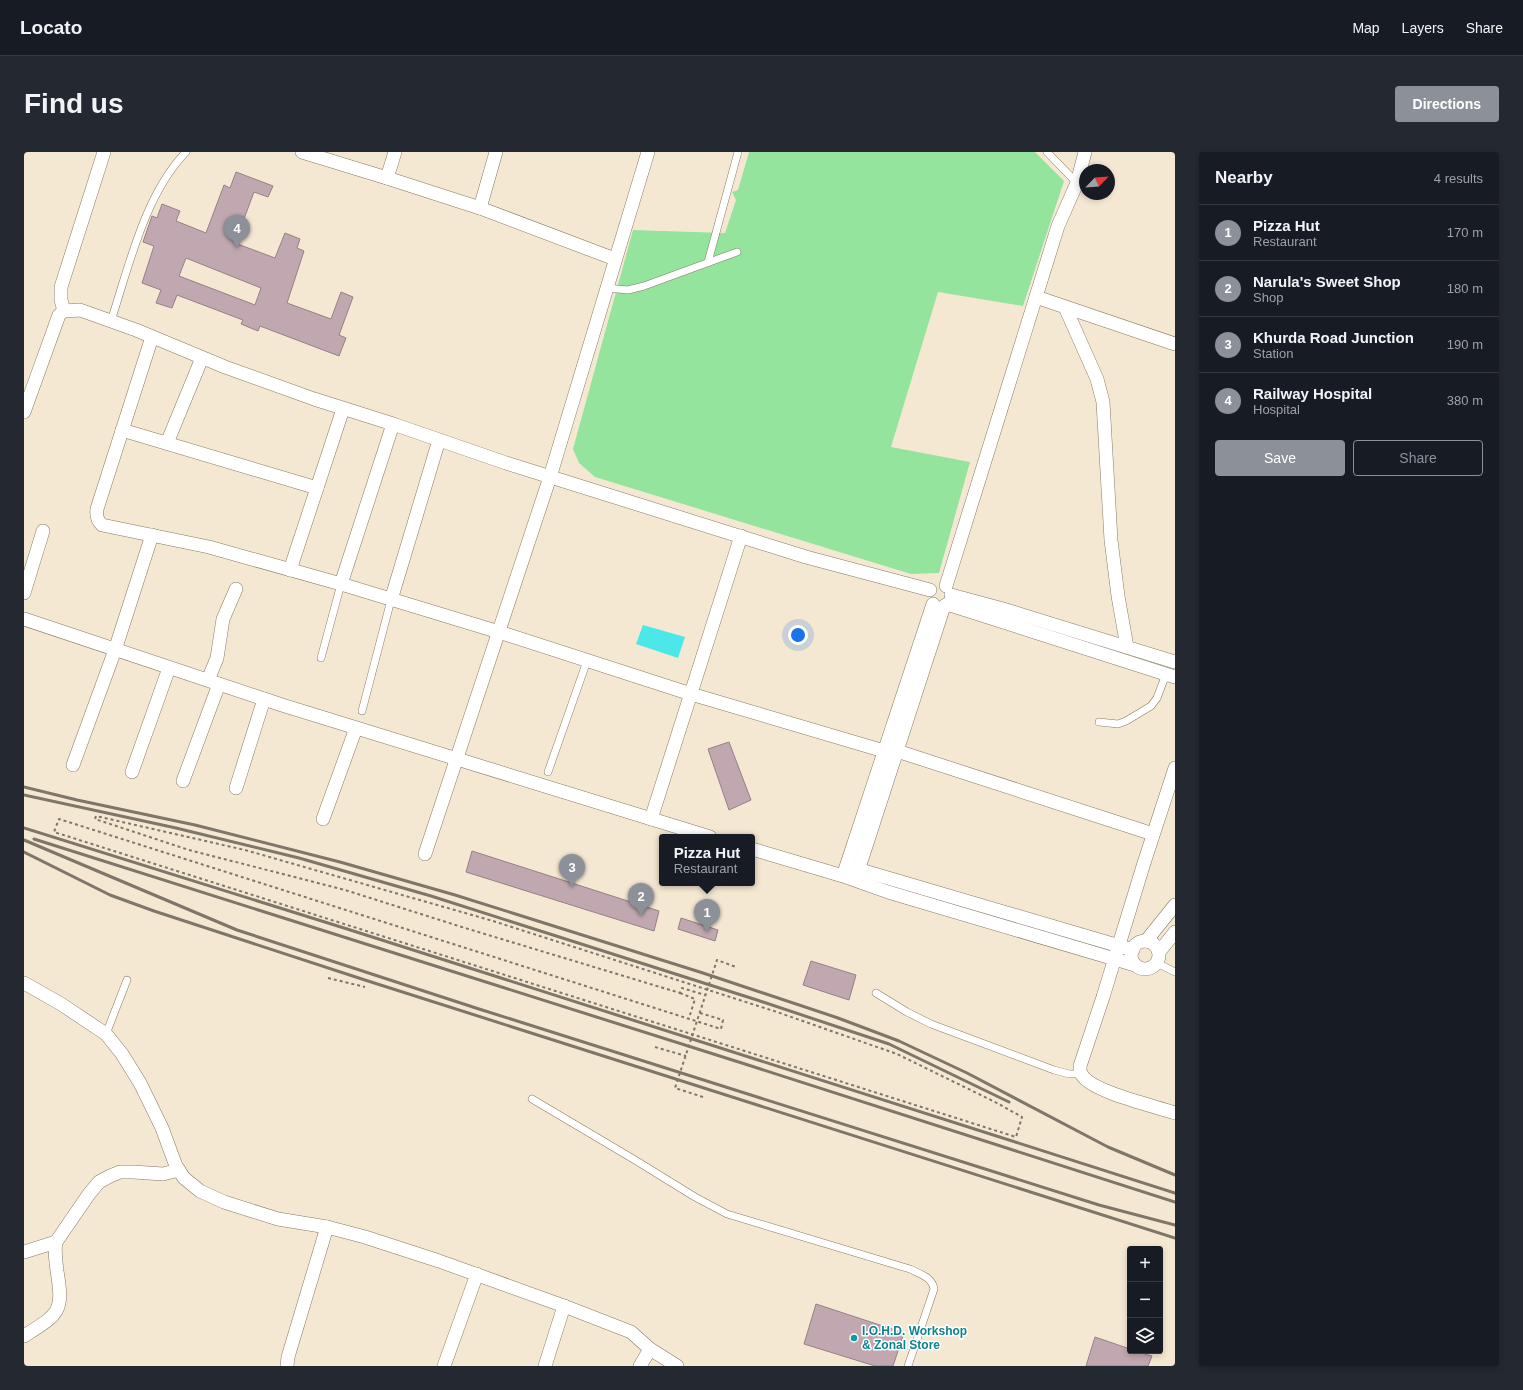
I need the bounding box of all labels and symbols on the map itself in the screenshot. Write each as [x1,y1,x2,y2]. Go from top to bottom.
north arrow [1079,164,1115,200]
pin: 4 [224,215,250,248]
your location [788,625,808,645]
pin: 3 [559,854,585,887]
pin: 2 [628,883,654,916]
pin: 1 [694,899,720,932]
place label: I.O.H.D. Workshop & Zonal Store [862,1324,967,1352]
marker: I.O.H.D. Workshop & Zonal Store [849,1333,859,1343]

